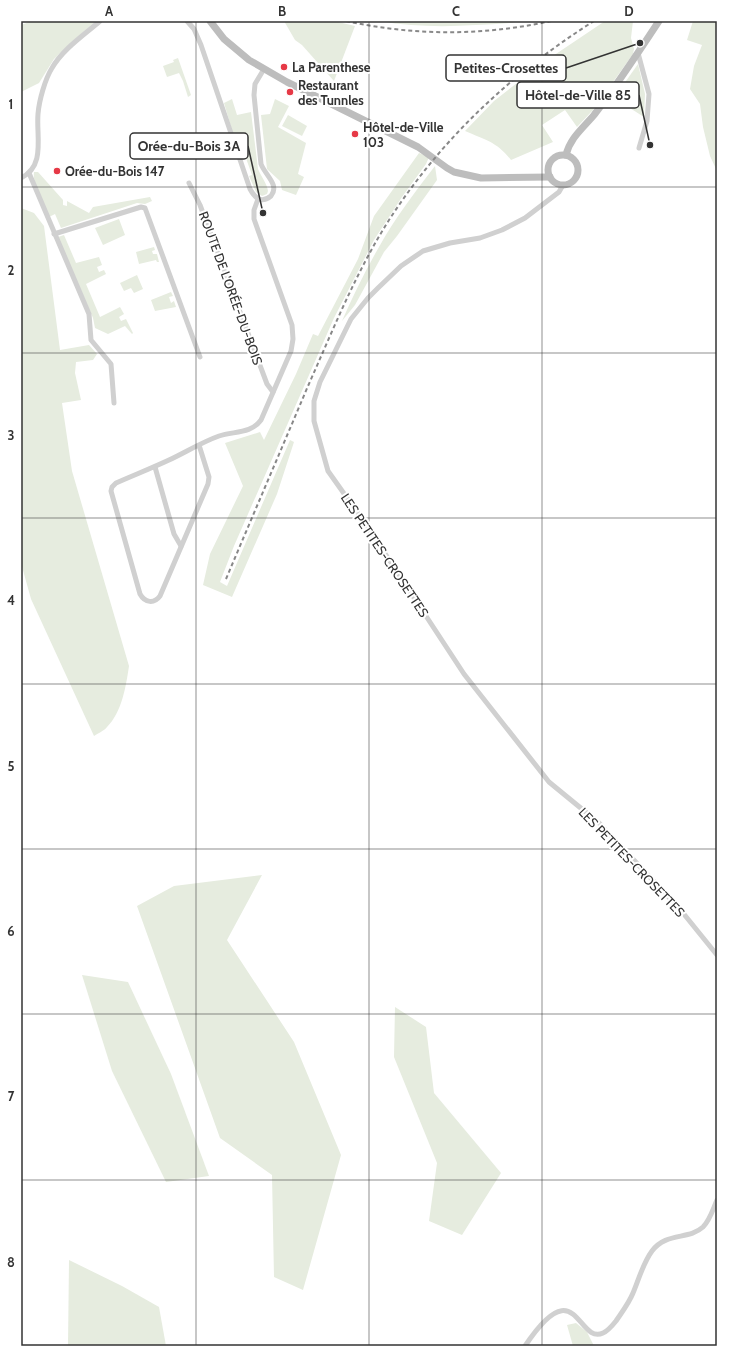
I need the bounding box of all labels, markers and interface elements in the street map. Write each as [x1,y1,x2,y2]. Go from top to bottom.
text: A [105,3,114,19]
text: B [278,3,286,19]
text: C [452,3,460,19]
text: D [624,3,634,19]
callout: Petites-Crosettes [446,55,566,81]
place label: La Parenthese [292,59,371,75]
text: Petites-Crosettes [454,59,558,77]
marker: La Parenthese [279,62,289,72]
place label: Restaurant des Tunnles [298,77,364,108]
callout: Hôtel-de-Ville 85 [517,82,639,108]
text: Hôtel-de-Ville 85 [525,86,631,104]
marker: Restaurant des Tunnles [285,87,295,97]
text: 1 [9,96,13,112]
place label: Hôtel-de-Ville 103 [363,119,444,150]
marker: Hôtel-de-Ville 103 [350,129,360,139]
callout: Orée-du-Bois 3A [130,133,248,159]
text: Orée-du-Bois 3A [138,137,240,155]
place label: Orée-du-Bois 147 [65,163,165,179]
marker: Orée-du-Bois 147 [52,166,62,176]
street label: ROUTE DE L'ORÉE-DU-BOIS [196,209,267,367]
text: 2 [8,262,15,278]
text: 3 [7,427,15,443]
street label: LES PETITES-CROSETTES [338,490,433,620]
text: 4 [7,592,15,608]
text: 5 [8,758,15,774]
street label: LES PETITES-CROSETTES [576,804,689,920]
text: 6 [7,923,15,939]
text: 7 [8,1088,15,1104]
text: 8 [7,1254,15,1270]

